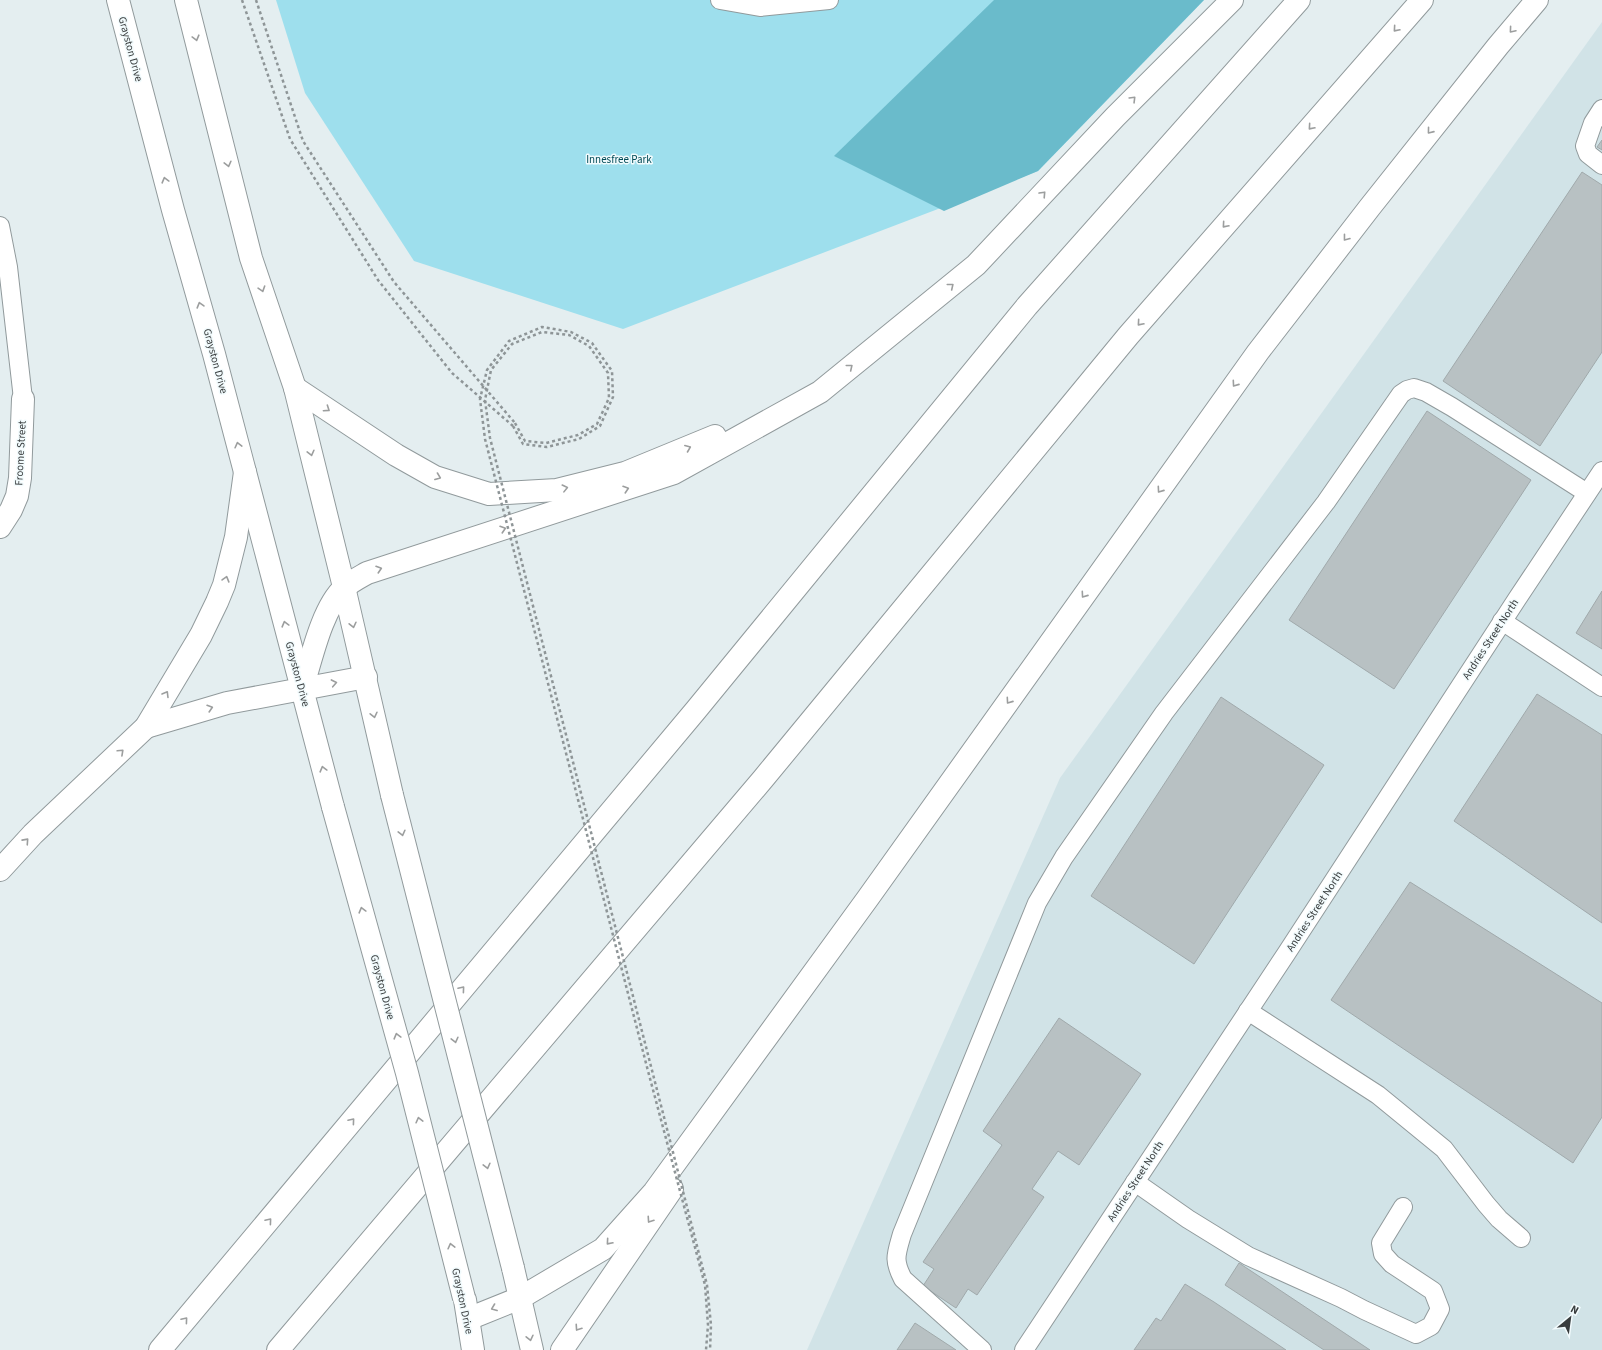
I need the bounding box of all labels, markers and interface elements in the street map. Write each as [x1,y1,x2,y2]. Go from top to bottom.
street label: Grayston Drive [115,15,147,84]
one-way arrow [1394,25,1401,32]
one-way arrow [1509,25,1516,32]
one-way arrow [191,34,200,41]
one-way arrow [1128,97,1135,104]
one-way arrow [1308,122,1315,130]
one-way arrow [1428,126,1435,134]
park label: Innesfree Park [586,152,652,167]
one-way arrow [223,161,231,167]
one-way arrow [161,177,170,184]
one-way arrow [1038,191,1046,199]
one-way arrow [1223,220,1230,228]
one-way arrow [1344,233,1351,240]
one-way arrow [947,283,954,290]
one-way arrow [257,286,266,293]
one-way arrow [196,302,205,309]
one-way arrow [1137,318,1144,326]
street label: Grayston Drive [200,327,232,396]
one-way arrow [846,365,853,372]
one-way arrow [1233,379,1240,386]
one-way arrow [323,404,330,412]
street label: Froome Street [11,420,30,486]
one-way arrow [234,441,242,448]
one-way arrow [685,444,692,452]
one-way arrow [306,449,315,456]
one-way arrow [434,473,441,481]
one-way arrow [561,484,568,492]
one-way arrow [623,485,630,493]
one-way arrow [1158,485,1165,492]
one-way arrow [499,525,506,534]
one-way arrow [375,565,382,574]
one-way arrow [221,575,230,582]
one-way arrow [1082,591,1089,598]
street label: Andries Street North [1459,596,1522,682]
one-way arrow [281,621,290,628]
one-way arrow [349,622,357,628]
street label: Grayston Drive [282,640,314,709]
one-way arrow [331,679,337,688]
one-way arrow [162,691,169,698]
one-way arrow [1007,697,1014,704]
one-way arrow [207,704,214,713]
one-way arrow [370,712,378,718]
one-way arrow [116,750,123,757]
one-way arrow [320,766,328,772]
one-way arrow [397,829,405,836]
one-way arrow [22,838,29,846]
street label: Andries Street North [1283,868,1346,954]
one-way arrow [358,907,367,914]
street label: Grayston Drive [367,953,399,1022]
one-way arrow [458,986,465,994]
one-way arrow [393,1032,402,1039]
one-way arrow [450,1036,459,1043]
one-way arrow [415,1117,424,1124]
one-way arrow [348,1118,355,1125]
street label: Andries Street North [1104,1138,1167,1224]
one-way arrow [482,1162,491,1169]
one-way arrow [647,1216,655,1223]
one-way arrow [264,1218,271,1225]
one-way arrow [607,1237,614,1245]
one-way arrow [447,1243,456,1250]
street label: Grayston Drive [448,1267,477,1336]
north arrow [1550,1298,1590,1338]
text: N [1568,1301,1581,1318]
one-way arrow [491,1304,498,1312]
one-way arrow [181,1318,188,1325]
one-way arrow [575,1324,582,1331]
one-way arrow [525,1334,533,1341]

